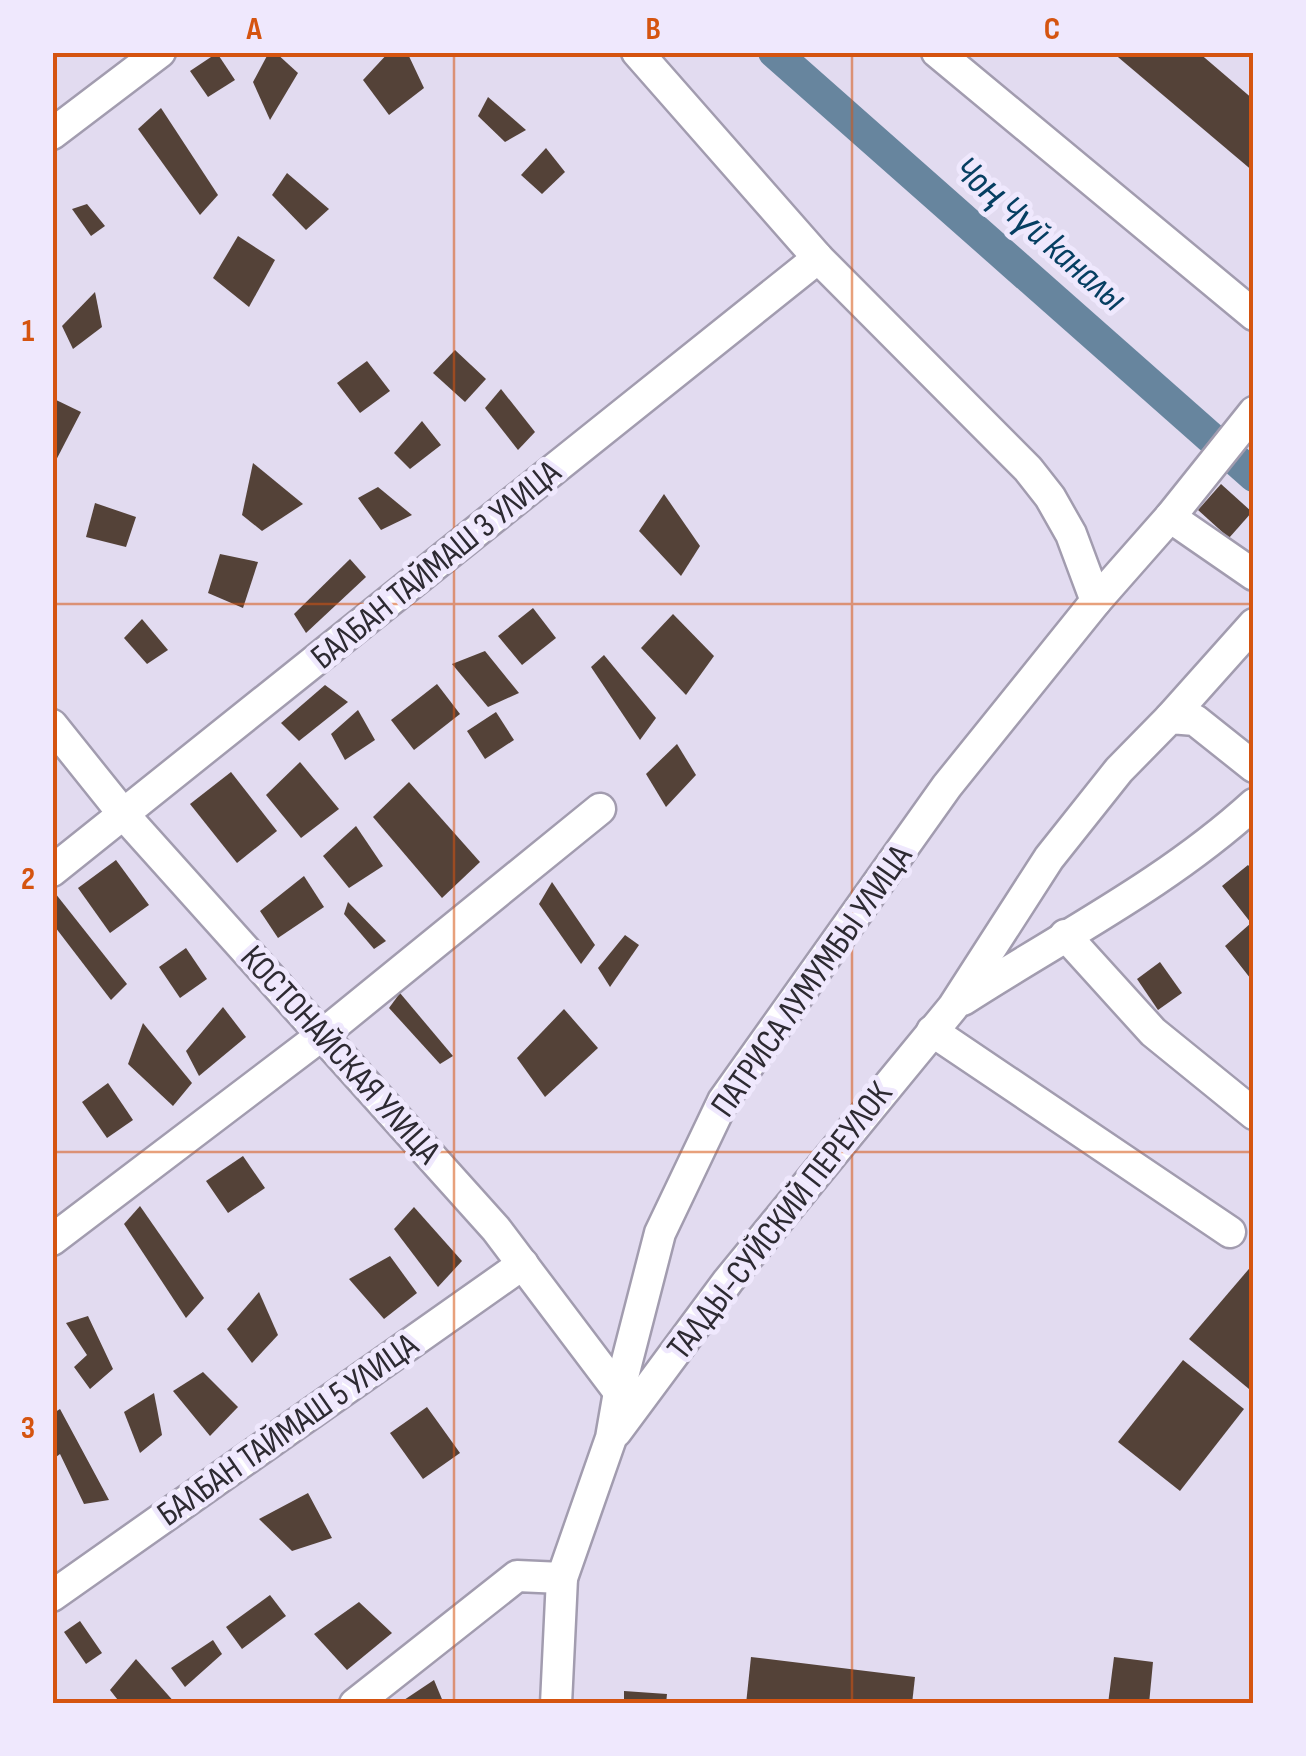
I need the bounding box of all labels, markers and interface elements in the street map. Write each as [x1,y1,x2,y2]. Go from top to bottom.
text: A [245,10,262,49]
text: B [645,10,661,49]
text: C [1044,10,1060,49]
water label: Чоң Чүй каналы [945,147,1136,321]
text: 1 [22,312,35,351]
street label: БАЛБАН ТАЙМАШ 3 УЛИЦА [303,451,570,679]
street label: ПАТРИСА ЛУМУМБЫ УЛИЦА [702,836,923,1125]
text: 2 [21,860,35,899]
street label: КОСТОНАЙСКАЯ УЛИЦА [231,937,450,1174]
street label: ТАЛДЫ-СУЙСКИЙ ПЕРЕУЛОК [658,1073,902,1368]
street label: БАЛБАН ТАЙМАШ 5 УЛИЦА [149,1323,427,1536]
text: 3 [21,1409,35,1448]

